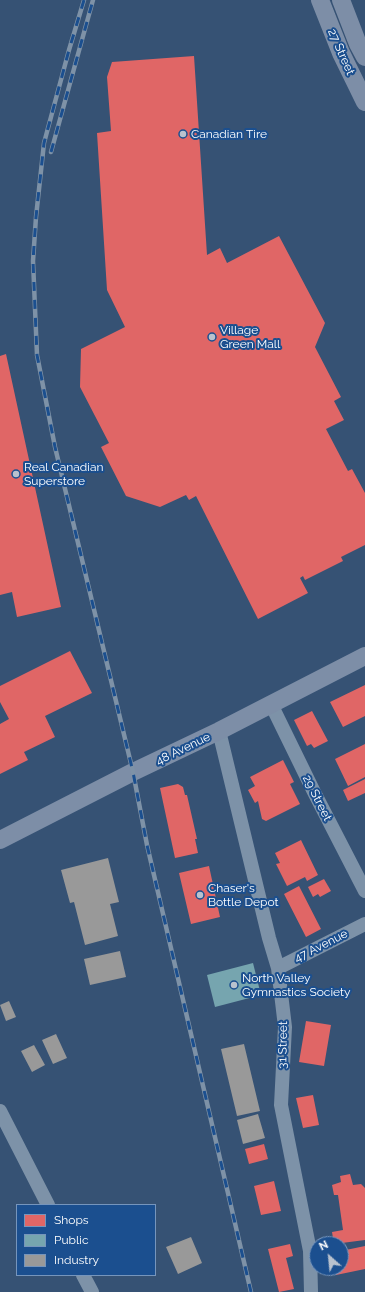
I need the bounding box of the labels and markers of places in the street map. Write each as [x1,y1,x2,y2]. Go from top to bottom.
place label: Canadian Tire [191,127,267,141]
marker: Canadian Tire [178,129,188,139]
place label: Village Green Mall [220,323,280,351]
marker: Village Green Mall [207,332,217,342]
place label: Real Canadian Superstore [24,460,103,488]
marker: Real Canadian Superstore [11,469,21,479]
place label: Chaser's Bottle Depot [208,881,279,909]
marker: Chaser's Bottle Depot [195,890,205,900]
place label: North Valley Gymnastics Society [242,971,351,999]
marker: North Valley Gymnastics Society [229,980,239,990]

